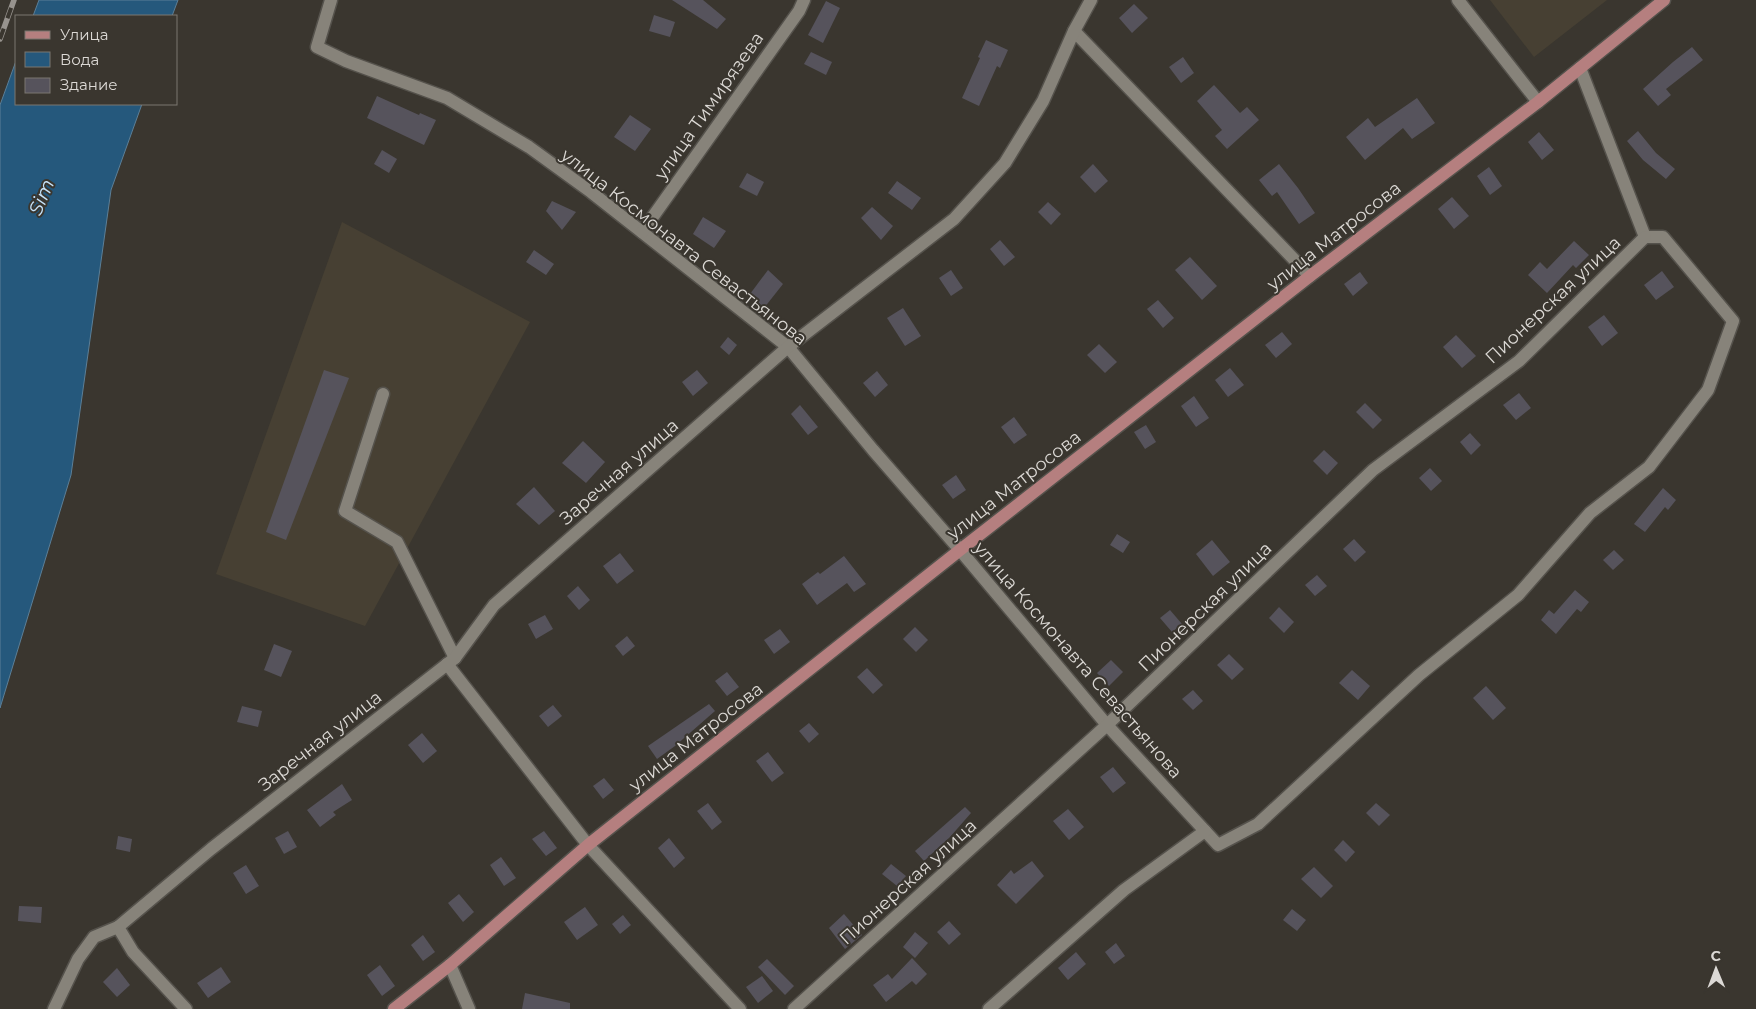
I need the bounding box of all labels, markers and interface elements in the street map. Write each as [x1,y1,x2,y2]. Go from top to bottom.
legend [15,15,178,105]
text: Улица [60,25,108,44]
street label: улица Тимирязева [649,28,768,185]
text: Вода [60,50,99,69]
text: Здание [60,75,118,94]
street label: улица Космонавта Севастьянова [556,143,812,350]
water label: Sim [24,176,59,219]
street label: улица Матросова [1262,177,1405,296]
street label: Пионерская улица [1481,232,1625,368]
street label: Заречная улица [555,414,683,530]
street label: улица Матросова [942,426,1085,545]
street label: улица Космонавта Севастьянова [969,536,1187,783]
street label: Пионерская улица [1134,538,1276,676]
street label: улица Матросова [624,678,767,797]
street label: Заречная улица [254,686,386,796]
street label: Пионерская улица [835,815,981,949]
north arrow [1691,944,1741,994]
text: С [1711,947,1721,965]

